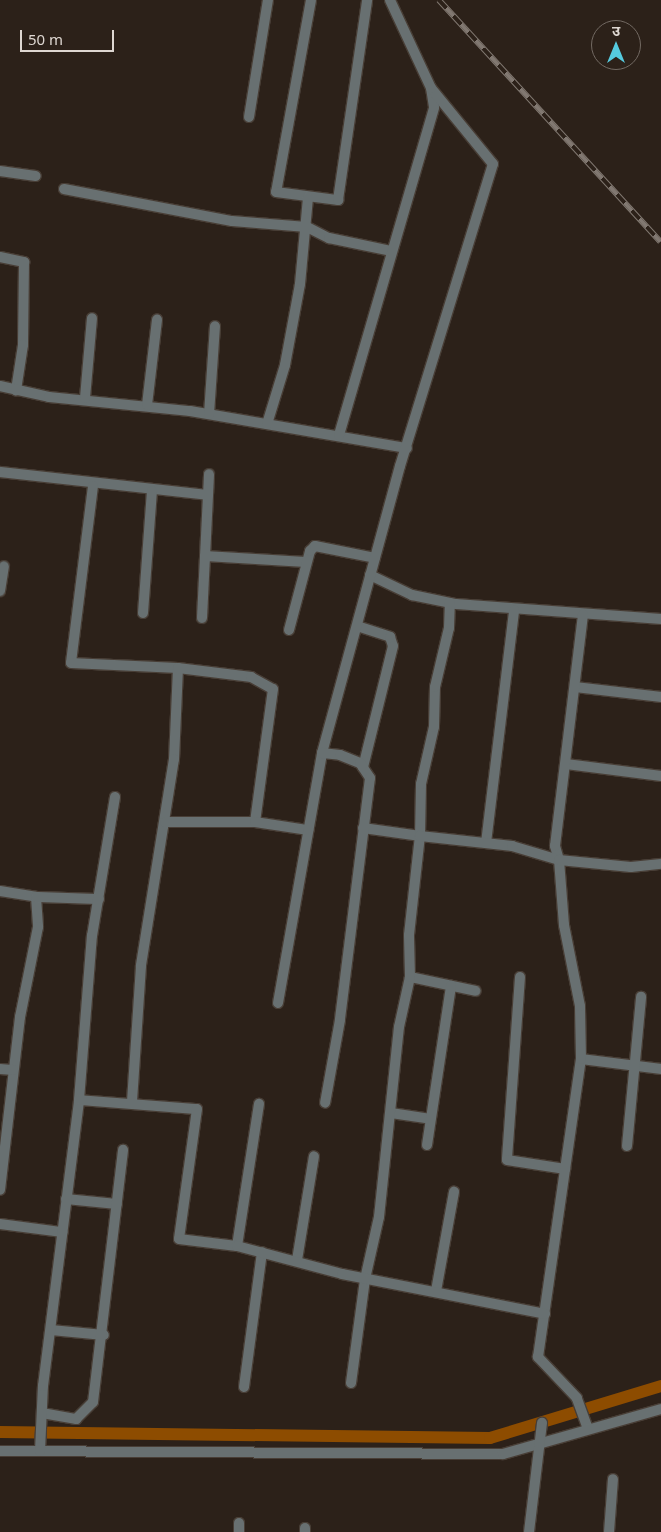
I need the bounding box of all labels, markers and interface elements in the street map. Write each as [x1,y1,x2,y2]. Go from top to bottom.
scale bar [22,20,116,52]
north arrow [591,20,641,70]
text: उ [612,21,620,40]
text: 50 m [28,29,63,49]

